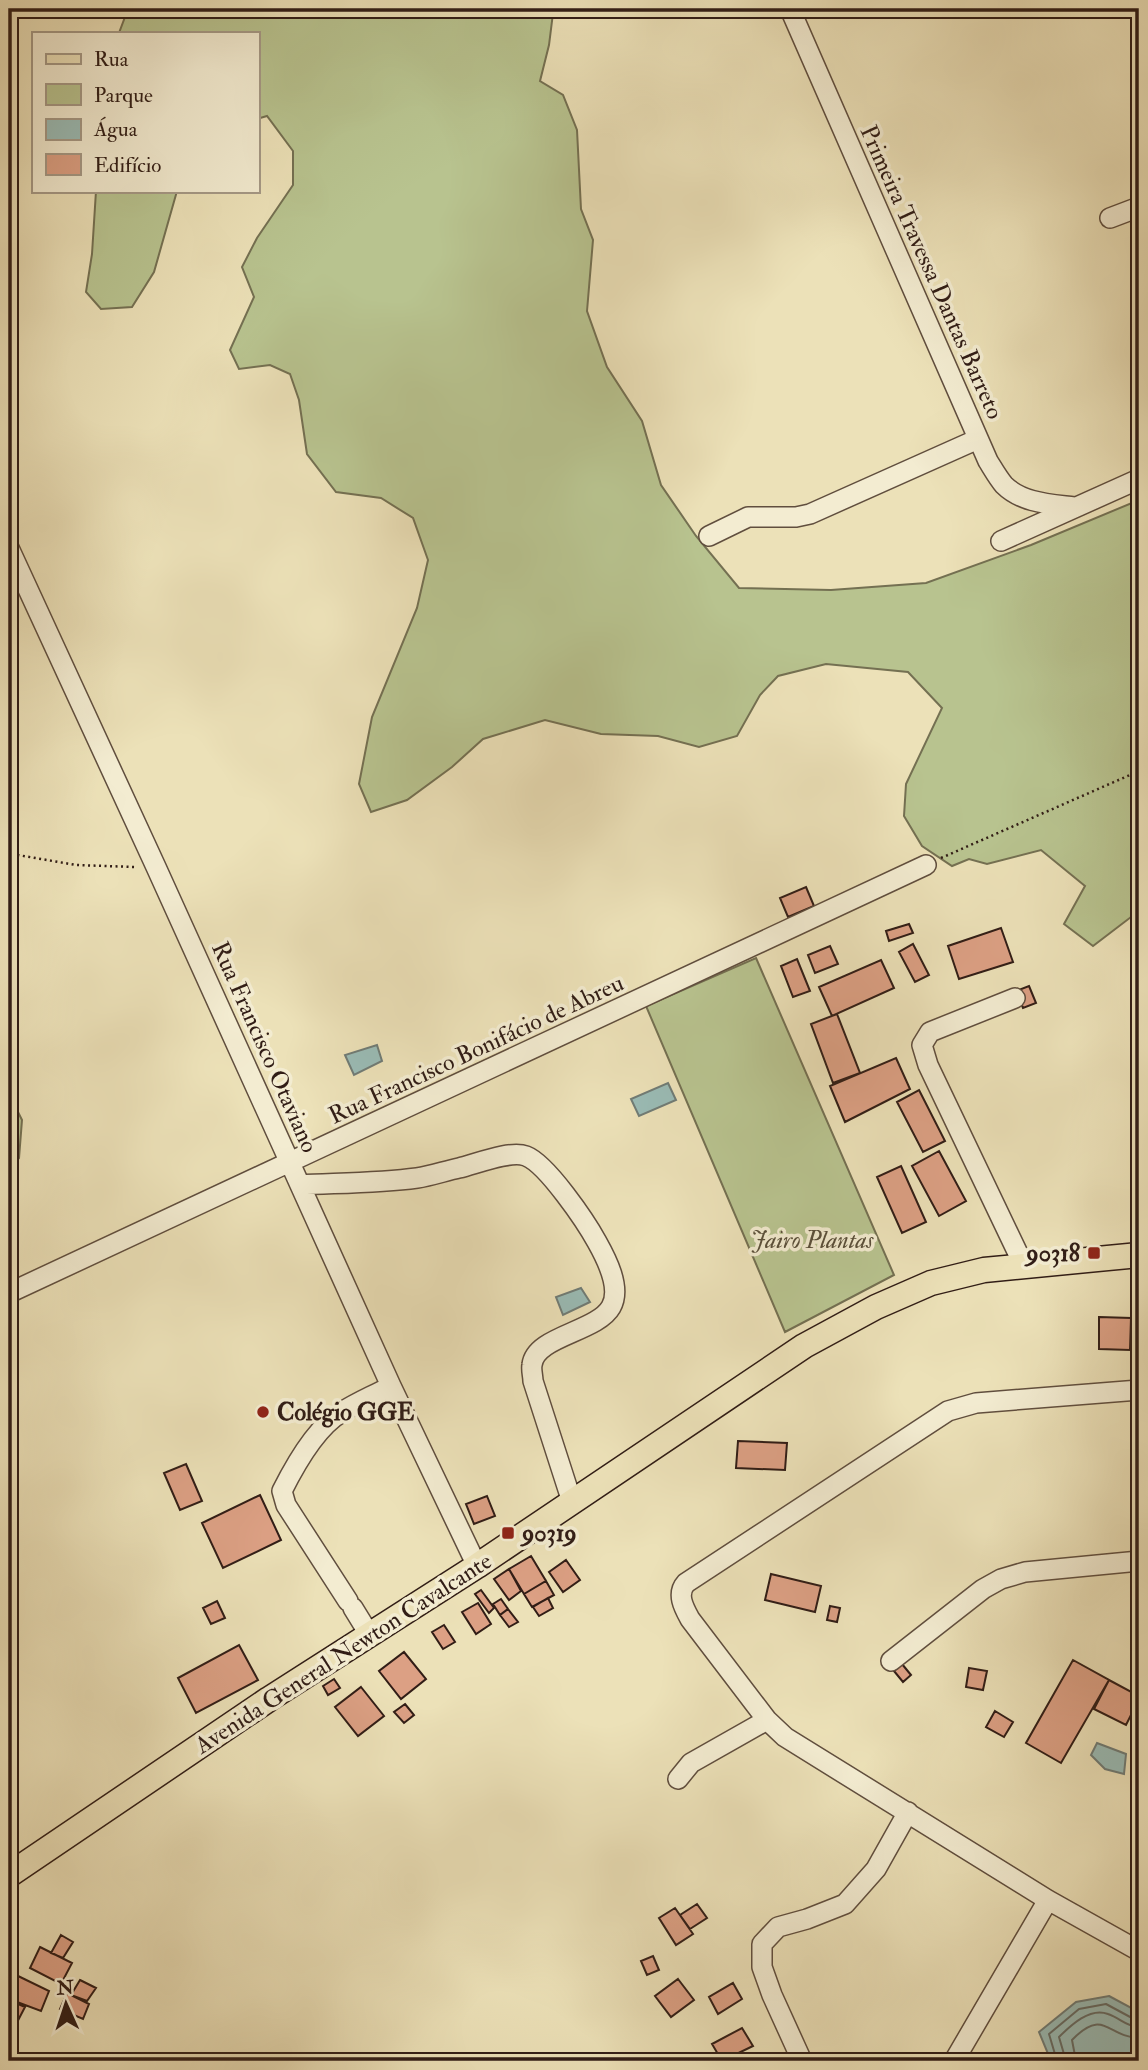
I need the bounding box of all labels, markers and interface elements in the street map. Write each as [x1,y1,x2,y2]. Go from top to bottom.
legend [32,32,259,192]
text: Rua [94,46,129,73]
text: Parque [94,82,153,109]
text: Água [93,116,138,143]
street label: Primeira Travessa Dantas Barreto [853,120,1010,424]
text: Edifício [94,152,161,179]
street label: Rua Francisco Otaviano [204,937,325,1157]
street label: Rua Francisco Bonifácio de Abreu [324,967,629,1131]
park label: Jairo Plantas [751,1225,874,1256]
place label: 90318 [1024,1238,1081,1269]
marker: 90318 [1086,1245,1102,1261]
place label: Colégio GGE [277,1397,414,1428]
marker: Colégio GGE [255,1404,271,1420]
place label: 90319 [520,1518,577,1549]
marker: 90319 [500,1525,516,1541]
street label: Avenida General Newton Cavalcante [188,1546,498,1762]
north arrow [32,1968,102,2038]
text: N [55,1976,75,2001]

